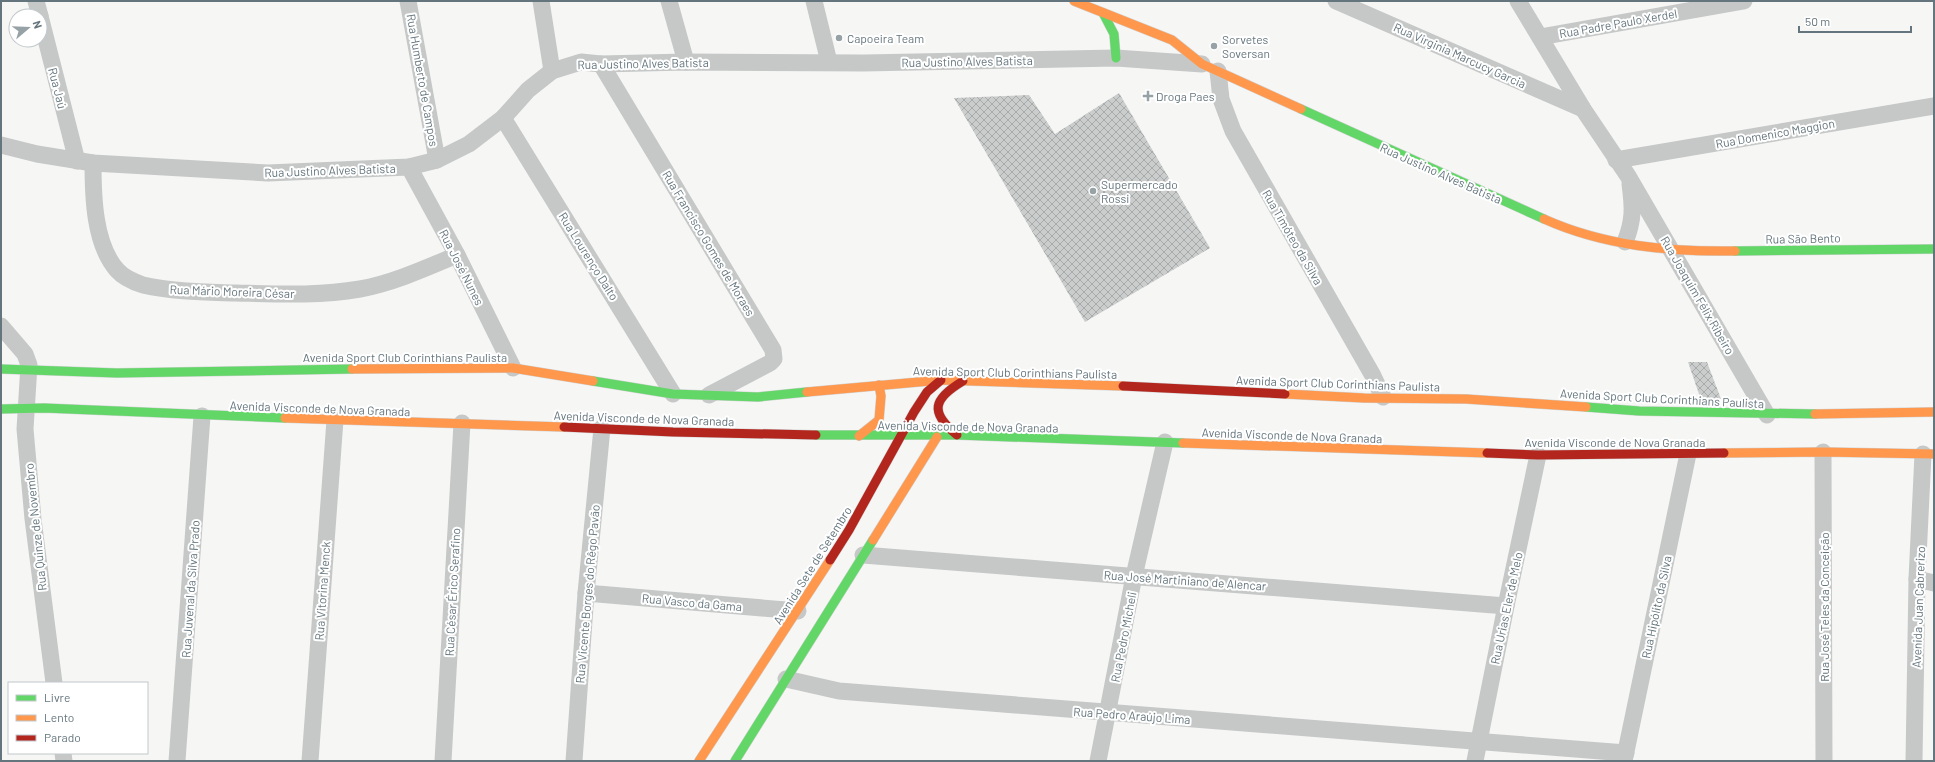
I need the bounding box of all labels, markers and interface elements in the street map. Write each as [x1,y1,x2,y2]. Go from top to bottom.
street label: Rua Padre Paulo Xerdel [1558,6,1678,40]
north arrow [8,8,48,48]
scale bar [1799,8,1911,34]
street label: Rua Humberto de Campos [404,13,442,148]
text: 50 m [1805,14,1830,28]
text: N [31,19,45,30]
street label: Rua Virginia Marcucy Garcia [1392,19,1528,91]
place label: Capoeira Team [847,31,924,45]
place label: Sorvetes Soversan [1222,32,1270,60]
marker: Capoeira Team [834,33,844,43]
marker: Sorvetes Soversan [1209,41,1219,51]
street label: Rua Justino Alves Batista [901,53,1033,69]
street label: Rua Justino Alves Batista [577,55,709,71]
street label: Rua Jaú [46,66,70,110]
place label: Droga Paes [1156,89,1215,103]
marker: Droga Paes [1143,91,1153,101]
street label: Rua Domenico Maggion [1714,116,1836,150]
street label: Rua Justino Alves Batista [1378,140,1504,206]
street label: Rua Justino Alves Batista [264,161,396,179]
street label: Rua Francisco Gomes de Moraes [660,168,758,318]
place label: Supermercado Rossi [1101,177,1178,205]
marker: Supermercado Rossi [1088,186,1098,196]
street label: Rua Timóteo da Silva [1260,187,1326,287]
street label: Rua Lourenço Dalto [556,209,622,303]
street label: Rua José Nunes [437,227,487,307]
street label: Rua São Bento [1765,230,1841,246]
street label: Rua Joaquim Félix Ribeiro [1658,233,1738,357]
street label: Rua Mário Moreira César [169,282,295,300]
street label: Avenida Sport Club Corinthians Paulista [303,350,507,364]
street label: Avenida Sport Club Corinthians Paulista [913,363,1117,381]
street label: Avenida Sport Club Corinthians Paulista [1236,372,1440,394]
street label: Avenida Sport Club Corinthians Paulista [1560,386,1764,410]
street label: Avenida Visconde de Nova Granada [229,398,411,418]
street label: Avenida Visconde de Nova Granada [553,408,735,428]
street label: Avenida Visconde de Nova Granada [877,417,1059,435]
street label: Avenida Visconde de Nova Granada [1201,425,1383,445]
street label: Avenida Visconde de Nova Granada [1525,435,1705,449]
street label: Rua Quinze de Novembro [21,462,49,592]
street label: Avenida Sete de Setembro [770,503,854,627]
street label: Rua Vicente Borges do Rêgo Pavão [572,504,602,684]
street label: Rua Juvenal da Silva Prado [178,520,202,658]
street label: Rua César Érico Serafino [442,527,462,657]
street label: Rua José Teles da Conceição [1817,532,1831,682]
street label: Rua Vitorina Menck [312,541,332,641]
street label: Avenida Juan Cabrerizo [1909,546,1927,668]
street label: Rua Urias Eler de Melo [1487,550,1525,666]
street label: Rua Hipólito da Silva [1638,554,1674,660]
street label: Rua José Martiniano de Alencar [1103,567,1267,593]
street label: Rua Vasco da Gama [641,591,743,613]
street label: Rua Pedro Micheli [1107,591,1139,683]
legend [8,682,148,754]
text: Livre [44,690,70,704]
street label: Rua Pedro Araújo Lima [1073,704,1191,726]
text: Lento [44,710,74,724]
text: Parado [44,730,81,744]

